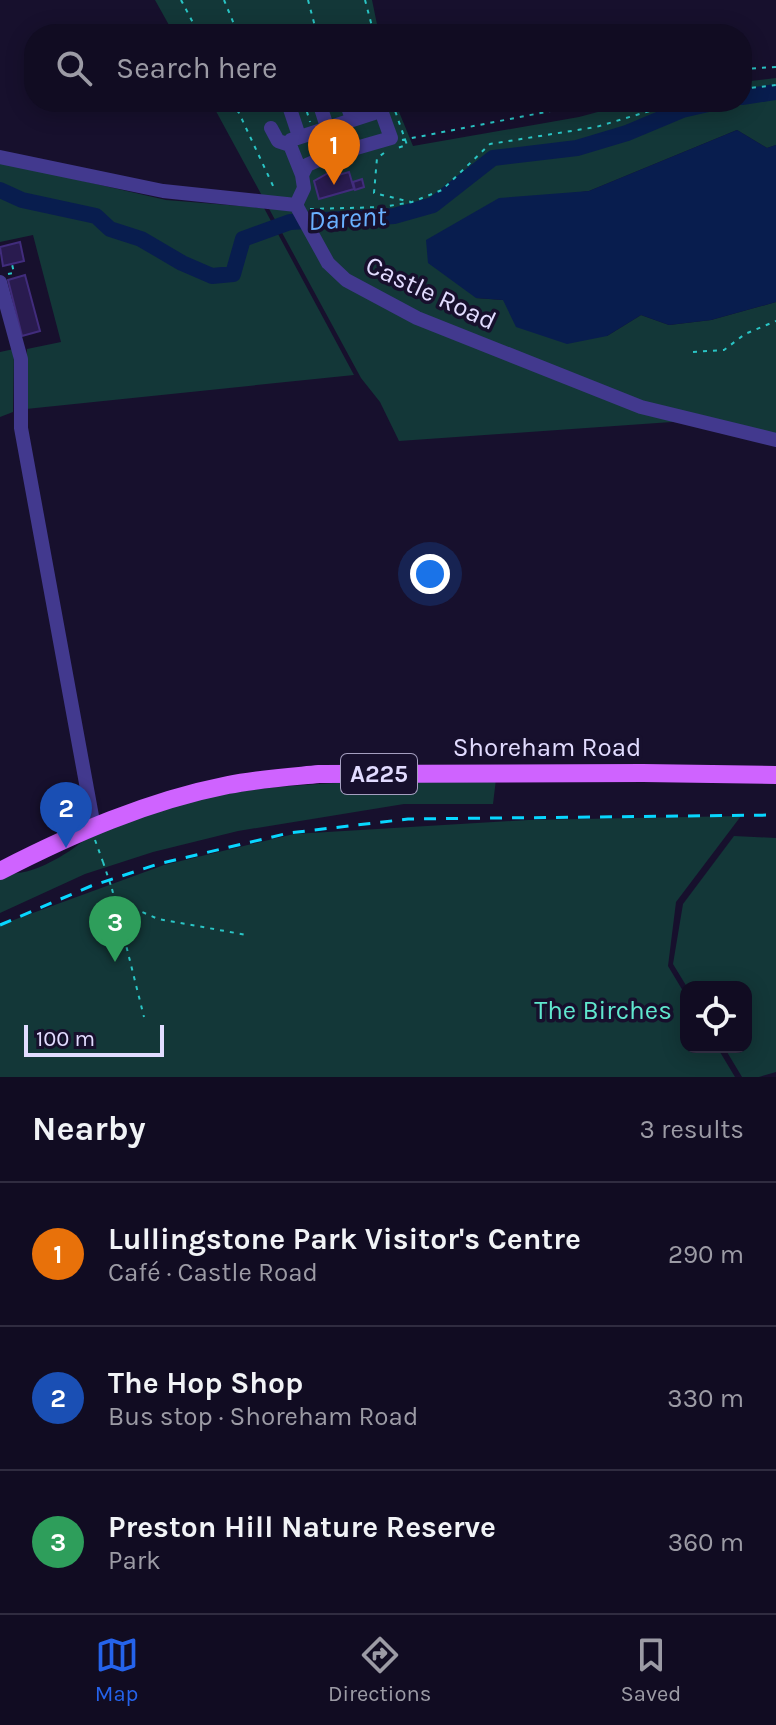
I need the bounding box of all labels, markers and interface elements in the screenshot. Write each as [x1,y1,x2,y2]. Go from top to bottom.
search box [24,24,752,112]
icon: search [52,46,96,90]
text: Search here [116,50,277,86]
pin: 1 [308,119,360,185]
water label: Darent [307,199,388,237]
street label: Castle Road [361,249,501,337]
your location [410,554,450,594]
street label: Shoreham Road [453,732,641,763]
road number: A225 [341,754,417,794]
pin: 2 [40,782,92,848]
pin: 3 [89,896,141,962]
map controls [680,981,752,1053]
button: locate [680,981,752,1053]
park label: The Birches [534,995,672,1026]
scale bar [24,1021,164,1057]
text: 100 m [36,1026,95,1052]
text: Nearby [32,1109,146,1149]
text: 3 results [640,1114,744,1145]
text: Lullingstone Park Visitor's Centre [108,1221,581,1257]
text: 1 [53,1239,63,1270]
text: 290 m [668,1239,744,1270]
text: Café · Castle Road [108,1257,318,1288]
text: The Hop Shop [108,1365,303,1401]
text: 2 [50,1383,66,1414]
text: 330 m [667,1383,744,1414]
text: Bus stop · Shoreham Road [108,1401,418,1432]
text: Preston Hill Nature Reserve [108,1509,496,1545]
text: 3 [50,1527,66,1558]
text: 360 m [668,1527,744,1558]
text: Park [108,1545,161,1576]
tab: Map [95,1633,139,1707]
tab: Directions [328,1633,431,1707]
tab: Saved [621,1633,681,1707]

